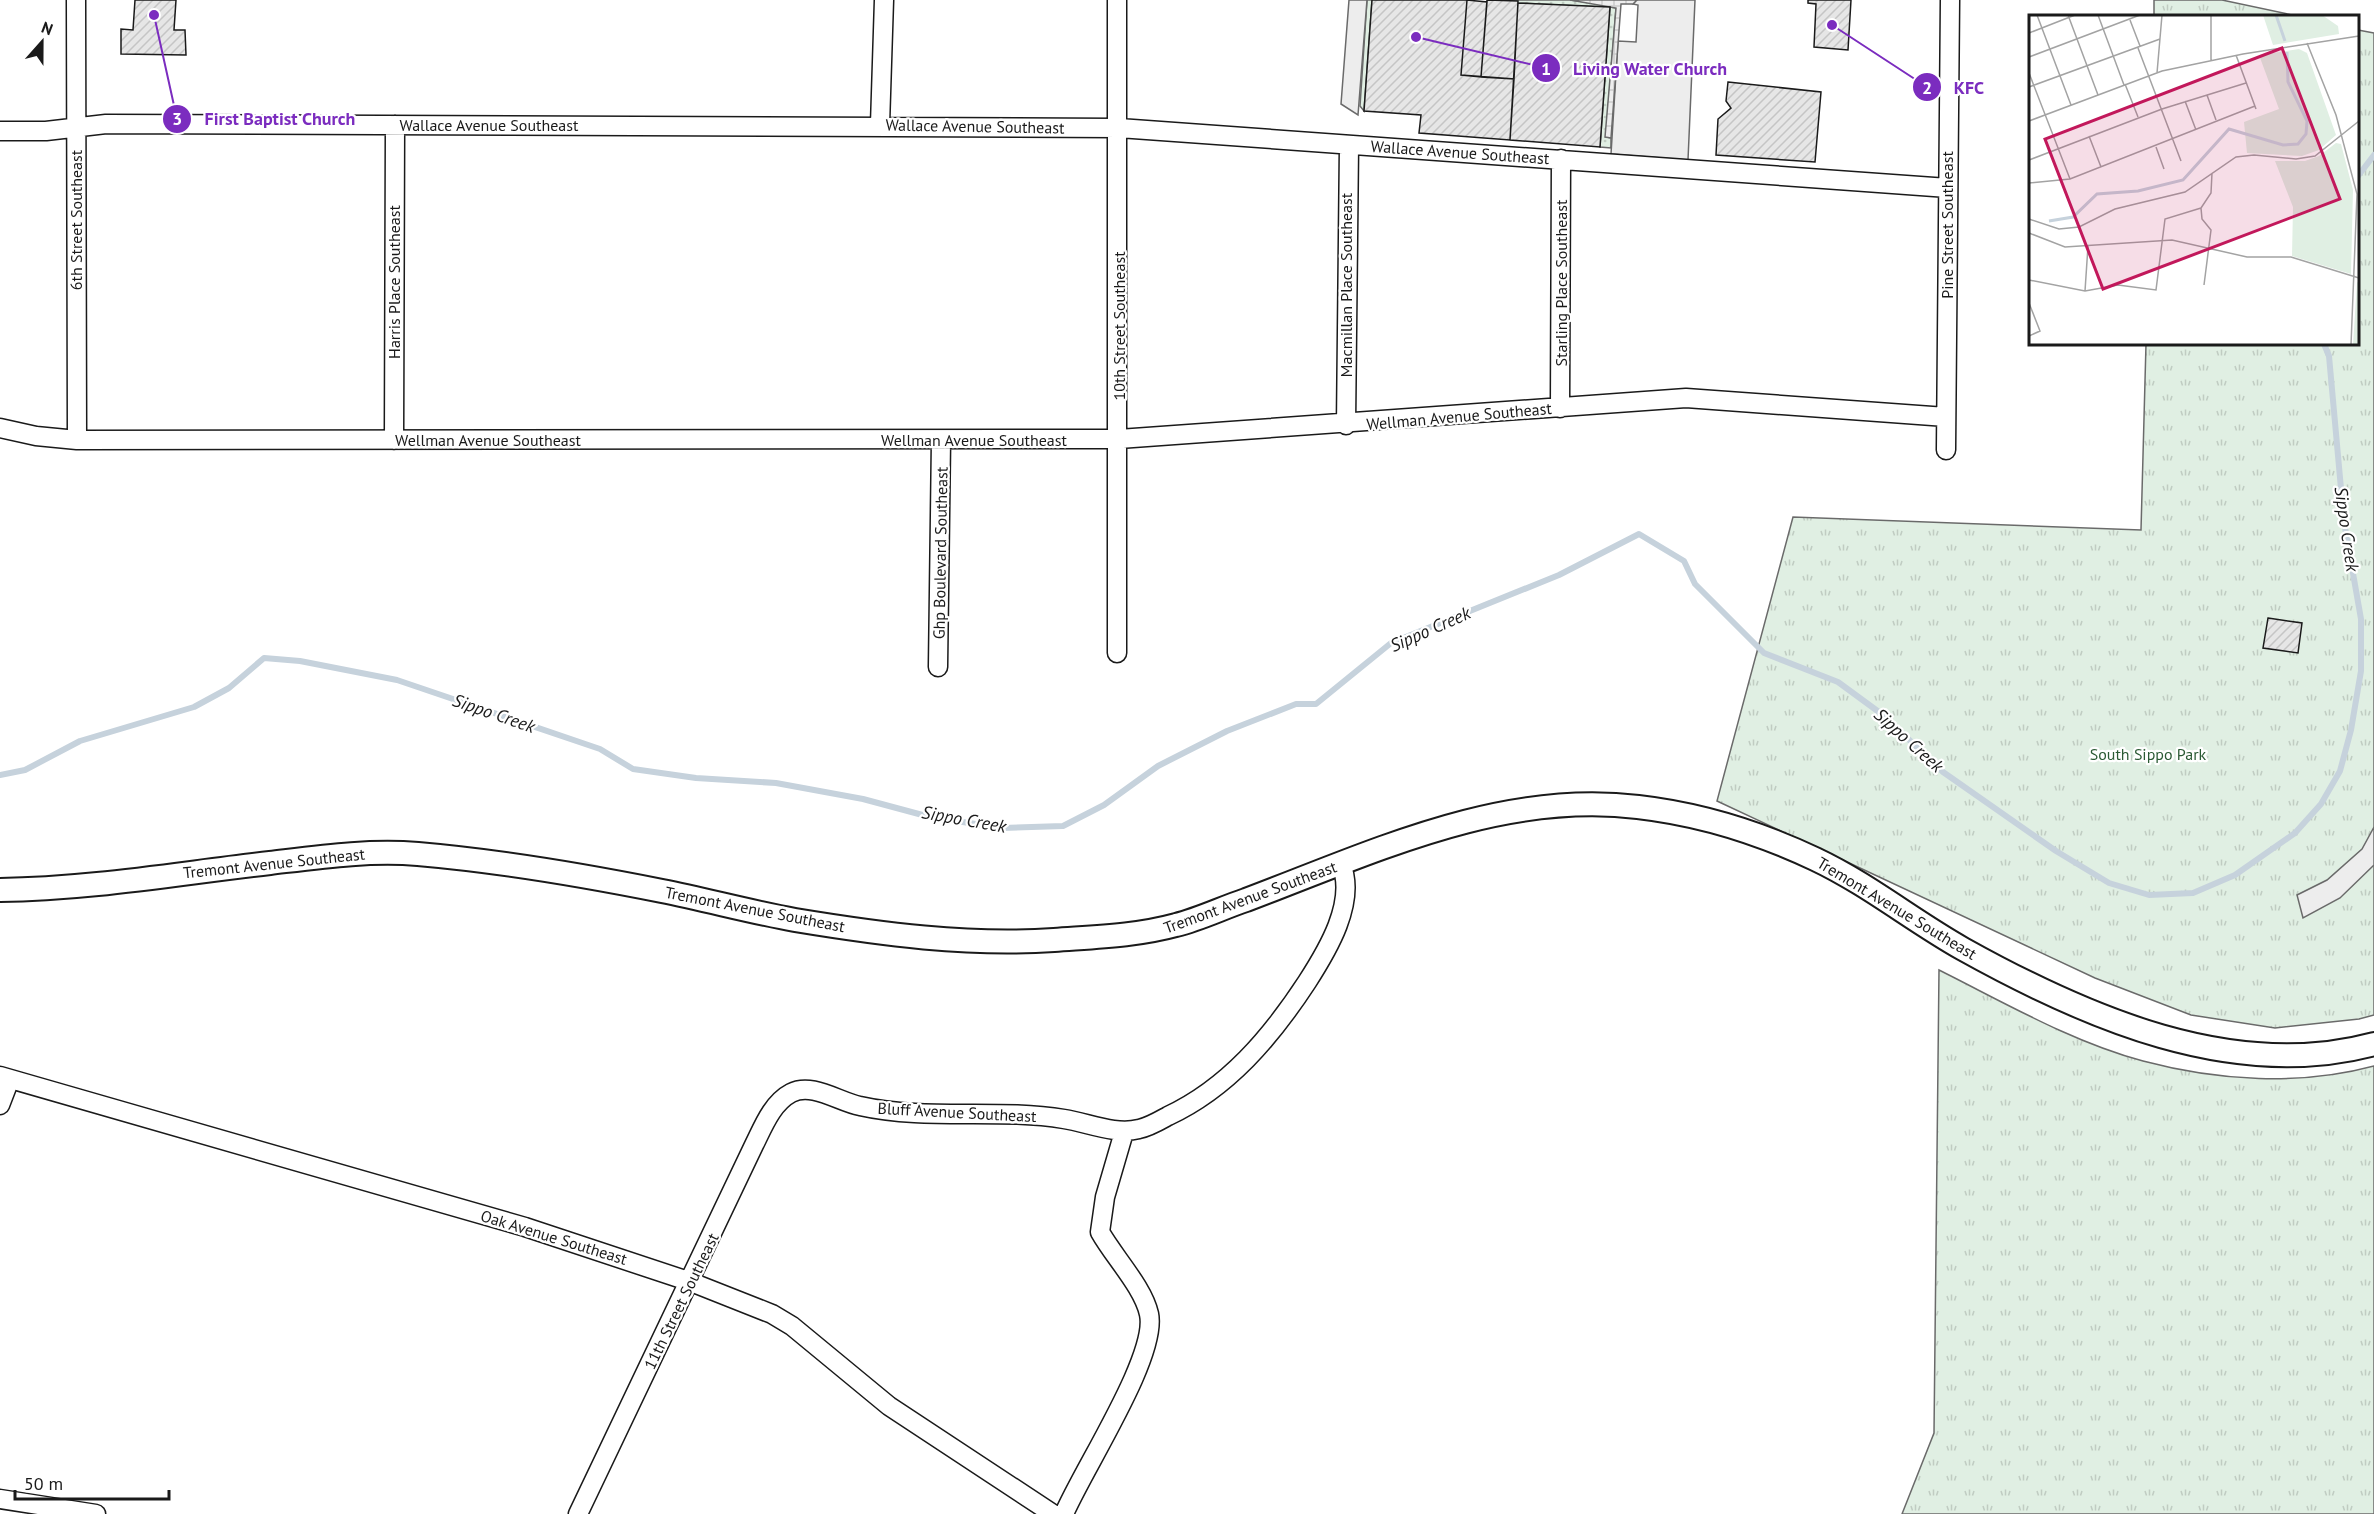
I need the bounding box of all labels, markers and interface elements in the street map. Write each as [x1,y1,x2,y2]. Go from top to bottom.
north arrow [12,12,72,72]
inset map [2029,15,2359,345]
text: N [39,17,56,39]
callout: Living Water Church [1531,50,1739,86]
text: 1 [1541,57,1551,80]
text: Living Water Church [1573,57,1727,80]
callout: KFC [1912,69,1996,105]
text: 2 [1922,76,1932,99]
text: KFC [1954,76,1984,99]
callout: First Baptist Church [162,101,367,137]
text: 3 [172,107,182,130]
text: First Baptist Church [205,107,355,130]
street label: Wallace Avenue Southeast [885,114,1065,138]
street label: Wallace Avenue Southeast [400,115,579,135]
street label: Wallace Avenue Southeast [1370,136,1550,168]
street label: 6th Street Southeast [66,149,86,290]
street label: Pine Street Southeast [1937,151,1957,299]
street label: Macmillan Place Southeast [1336,192,1356,377]
street label: Starling Place Southeast [1551,199,1571,366]
street label: Harris Place Southeast [384,205,404,359]
street label: 10th Street Southeast [1109,251,1129,401]
street label: Wellman Avenue Southeast [1366,398,1553,434]
street label: Wellman Avenue Southeast [395,430,581,450]
street label: Wellman Avenue Southeast [881,430,1067,450]
street label: Ghp Boulevard Southeast [928,466,952,639]
water label: Sippo Creek [2330,485,2364,574]
water label: Sippo Creek [1386,601,1475,657]
water label: Sippo Creek [450,688,539,738]
water label: Sippo Creek [1869,703,1949,778]
park label: South Sippo Park [2090,744,2207,764]
water label: Sippo Creek [920,800,1009,838]
street label: Tremont Avenue Southeast [182,843,366,882]
street label: Tremont Avenue Southeast [1814,852,1981,964]
street label: Tremont Avenue Southeast [1161,856,1340,938]
street label: Tremont Avenue Southeast [663,882,847,936]
street label: Bluff Avenue Southeast [877,1098,1037,1126]
street label: Oak Avenue Southeast [478,1205,630,1269]
street label: 11th Street Southeast [639,1229,723,1372]
scale bar [15,1463,170,1501]
text: 50 m [24,1472,63,1495]

